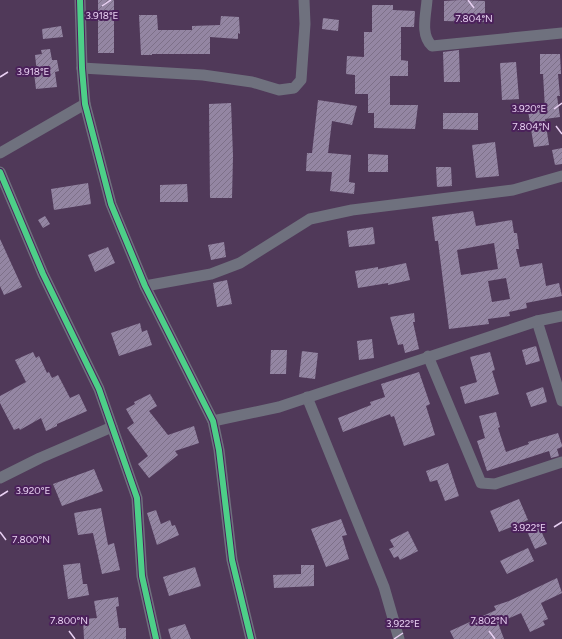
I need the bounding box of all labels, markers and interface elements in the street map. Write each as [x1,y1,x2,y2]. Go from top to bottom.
text: 3.918°E [85,9,119,22]
text: 7.804°N [455,12,493,25]
text: 3.918°E [16,65,50,78]
text: 3.920°E [512,102,546,115]
text: 7.804°N [512,120,550,133]
text: 3.920°E [16,484,50,497]
text: 3.922°E [512,521,546,534]
text: 7.800°N [12,533,50,546]
text: 7.800°N [50,614,88,627]
text: 7.802°N [470,614,508,627]
text: 3.922°E [386,617,420,630]

